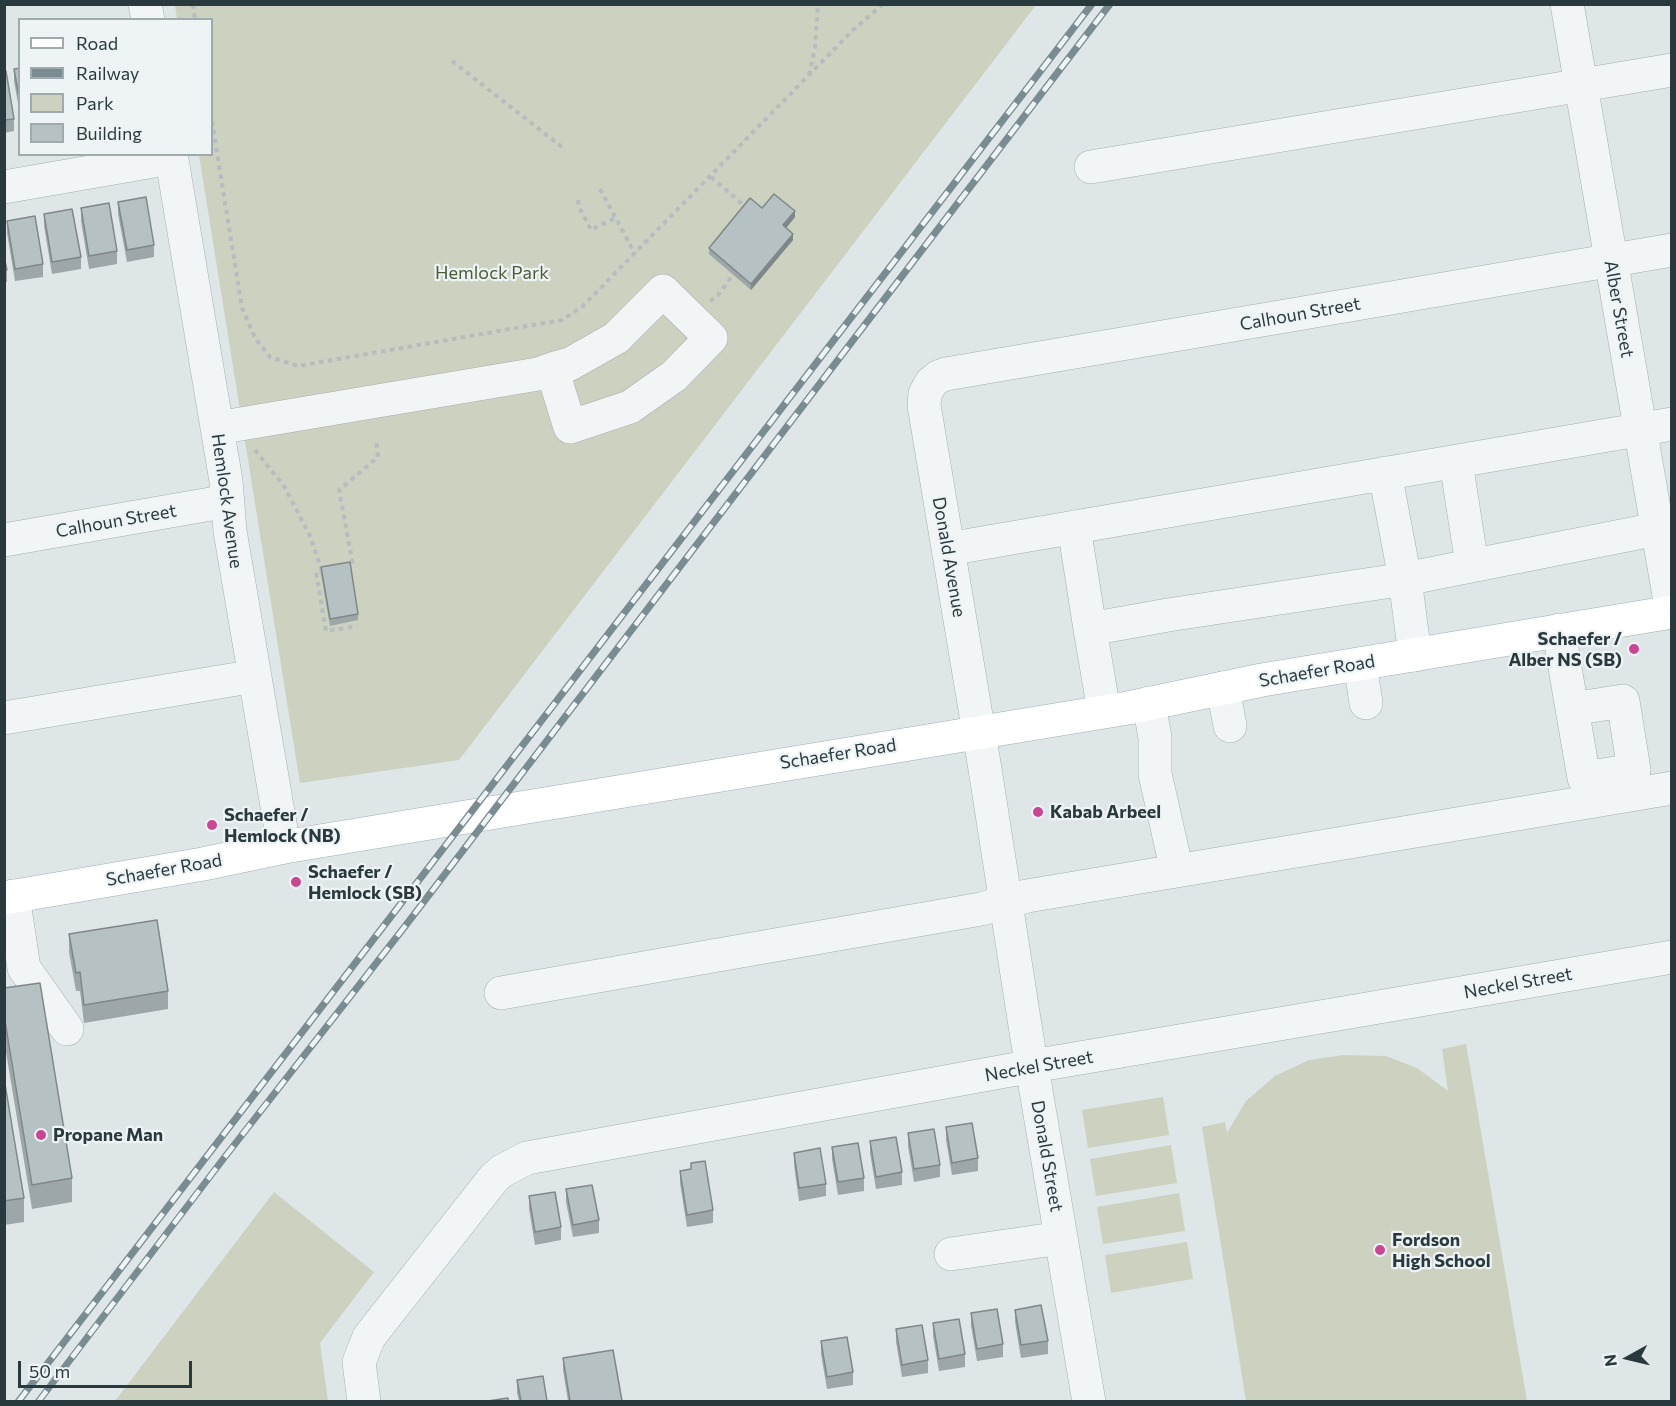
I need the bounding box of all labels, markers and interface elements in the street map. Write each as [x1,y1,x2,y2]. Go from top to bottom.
legend [18,18,213,156]
text: Road [76,32,118,54]
text: Railway [76,62,139,84]
text: Park [76,92,114,114]
text: Building [76,122,142,144]
street label: Alber Street [1600,259,1638,359]
park label: Hemlock Park [435,262,549,284]
street label: Calhoun Street [1238,293,1362,335]
street label: Hemlock Avenue [207,432,247,570]
street label: Donald Avenue [928,495,970,619]
street label: Calhoun Street [54,500,178,542]
place label: Schaefer / Alber NS (SB) [1508,628,1622,670]
marker: Schaefer / Alber NS (SB) [1627,642,1641,656]
street label: Schaefer Road [1257,650,1377,692]
street label: Schaefer Road [778,734,898,774]
place label: Kabab Arbeel [1050,801,1161,823]
place label: Schaefer / Hemlock (NB) [224,804,341,846]
marker: Kabab Arbeel [1031,805,1045,819]
marker: Schaefer / Hemlock (NB) [205,818,219,832]
street label: Schaefer Road [104,849,224,891]
place label: Schaefer / Hemlock (SB) [308,861,422,904]
marker: Schaefer / Hemlock (SB) [289,875,303,889]
street label: Neckel Street [1462,963,1574,1003]
street label: Neckel Street [983,1046,1095,1086]
street label: Donald Street [1027,1098,1067,1214]
place label: Propane Man [53,1124,163,1146]
marker: Propane Man [34,1128,48,1142]
place label: Fordson High School [1392,1229,1491,1272]
marker: Fordson High School [1373,1243,1387,1257]
north arrow [1598,1328,1658,1388]
scale bar [21,1349,195,1387]
text: N [1599,1353,1620,1368]
text: 50 m [29,1360,70,1382]

